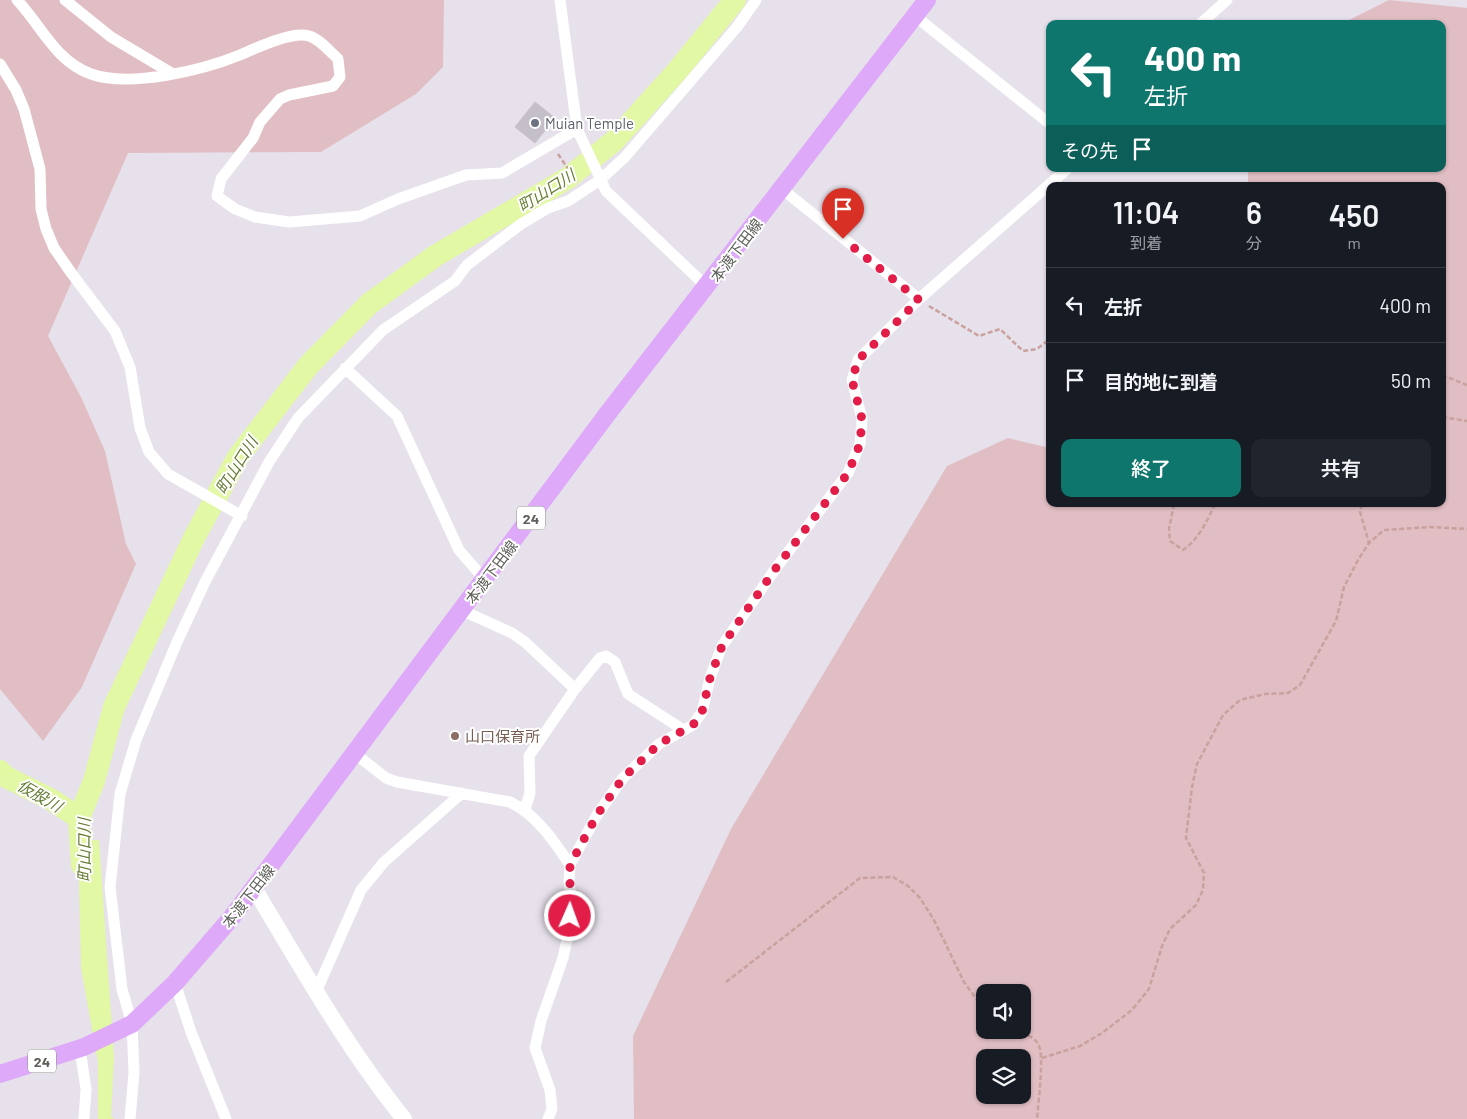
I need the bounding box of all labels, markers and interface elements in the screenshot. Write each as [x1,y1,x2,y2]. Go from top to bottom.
text: 400 m [1144,36,1241,78]
icon: left [1061,40,1126,105]
text: 左折 [1144,82,1188,108]
place label: Muian Temple [545,114,634,132]
marker: Muian Temple [529,117,541,129]
icon: arrive [1128,135,1156,163]
text: その先 [1061,139,1118,162]
water label: 町山口川 [514,164,580,215]
pin [822,188,864,239]
text: 11:04 [1113,194,1179,230]
text: 6 [1246,194,1262,230]
icon: arrive [829,195,857,223]
text: 450 [1329,197,1379,233]
street label: 本渡下田線 [706,215,766,285]
text: 到着 [1130,233,1162,252]
text: 分 [1246,233,1262,252]
text: m [1347,233,1361,252]
icon: left [1061,291,1089,319]
text: 400 m [1380,294,1431,317]
text: 左折 [1104,295,1142,318]
icon: arrive [1061,366,1089,394]
text: 50 m [1391,369,1431,392]
text: 目的地に到着 [1104,370,1218,393]
water label: 町山口川 [211,431,262,497]
button: 終了 [1061,439,1241,497]
button: 共有 [1251,439,1431,497]
road number: 24 [517,506,545,530]
street label: 本渡下田線 [461,537,521,607]
place label: 山口保育所 [465,727,540,745]
marker: 山口保育所 [449,730,461,742]
water label: 仮股川 [14,775,67,816]
water label: 町山口川 [74,816,93,882]
street label: 本渡下田線 [218,861,278,931]
position arrow [543,889,595,941]
map controls [976,984,1031,1104]
button: sound [976,984,1031,1039]
button: layers [976,1049,1031,1104]
road number: 24 [28,1050,56,1072]

